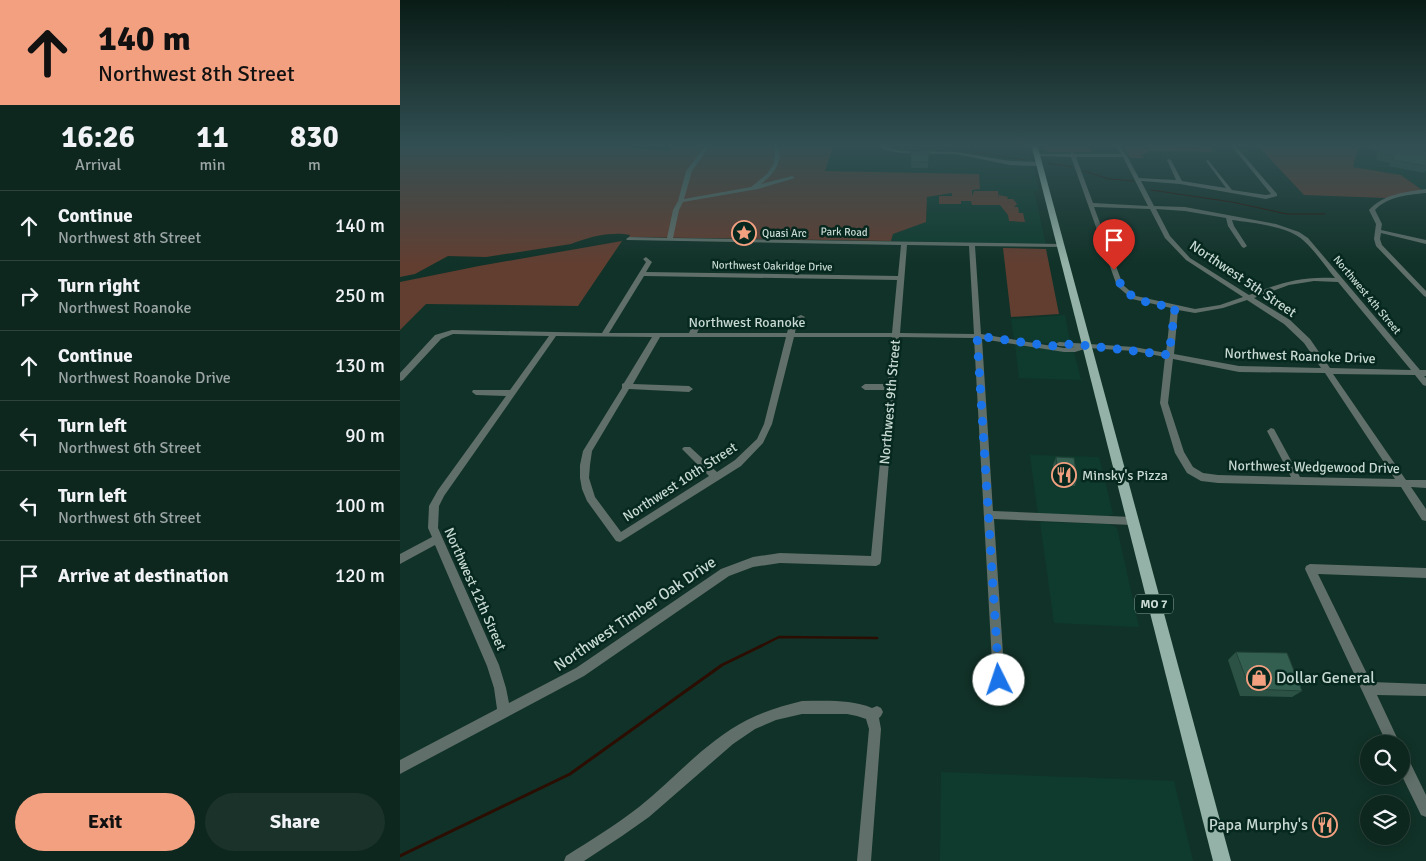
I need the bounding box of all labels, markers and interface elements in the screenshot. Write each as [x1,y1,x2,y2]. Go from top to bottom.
text: 140 m [98,17,191,60]
icon: ahead [15,20,80,85]
text: Northwest 8th Street [98,60,295,87]
text: 16:26 [61,119,135,156]
text: 11 [196,119,229,156]
text: 830 [290,119,339,156]
text: Arrival [75,155,121,175]
text: min [200,155,225,175]
text: m [308,155,321,175]
text: Continue [58,204,133,228]
icon: ahead [15,212,43,240]
text: 140 m [335,214,385,238]
pin [1093,219,1135,270]
place icon: Quasi Arc [731,220,757,246]
street label: Park Road [820,225,868,239]
icon: arrive [1100,226,1128,254]
place label: Quasi Arc [762,227,807,240]
text: Northwest 8th Street [58,228,201,248]
street label: Northwest 5th Street [1186,237,1300,321]
street label: Northwest 4th Street [1330,253,1404,337]
street label: Northwest Oakridge Drive [711,258,833,274]
text: Turn right [58,274,140,298]
icon: right [15,282,43,310]
text: 250 m [335,284,385,308]
text: Northwest Roanoke [58,298,192,318]
street label: Northwest Roanoke [689,314,805,331]
street label: Northwest 9th Street [876,339,904,465]
text: Continue [58,344,133,368]
street label: Northwest Roanoke Drive [1224,345,1376,367]
icon: ahead [15,352,43,380]
text: 130 m [335,354,385,378]
text: Northwest Roanoke Drive [58,368,231,388]
text: Turn left [58,414,127,438]
icon: left [15,422,43,450]
text: 90 m [345,424,385,448]
text: Northwest 6th Street [58,438,201,458]
street label: Northwest 10th Street [620,439,740,525]
street label: Northwest Wedgewood Drive [1228,457,1400,477]
restaurant icon: Minsky's Pizza [1051,462,1077,488]
place label: Minsky's Pizza [1082,467,1168,484]
text: Turn left [58,484,127,508]
icon: left [15,492,43,520]
text: 100 m [335,494,385,518]
text: Northwest 6th Street [58,508,201,528]
street label: Northwest 12th Street [440,525,510,653]
street label: Northwest Timber Oak Drive [550,552,720,676]
icon: arrive [15,562,43,590]
text: Arrive at destination [58,564,229,588]
text: 120 m [335,564,385,588]
road number: MO 7 [1135,594,1173,614]
position arrow [972,653,1024,705]
shop icon: Dollar General [1246,665,1272,691]
place label: Dollar General [1276,668,1375,688]
map controls [1360,735,1410,845]
button: search [1360,735,1410,785]
button: Exit [15,793,195,851]
button: Share [205,793,385,851]
button: layers [1360,795,1410,845]
restaurant icon: Papa Murphy's [1312,812,1338,838]
place label: Papa Murphy's [1209,815,1308,835]

